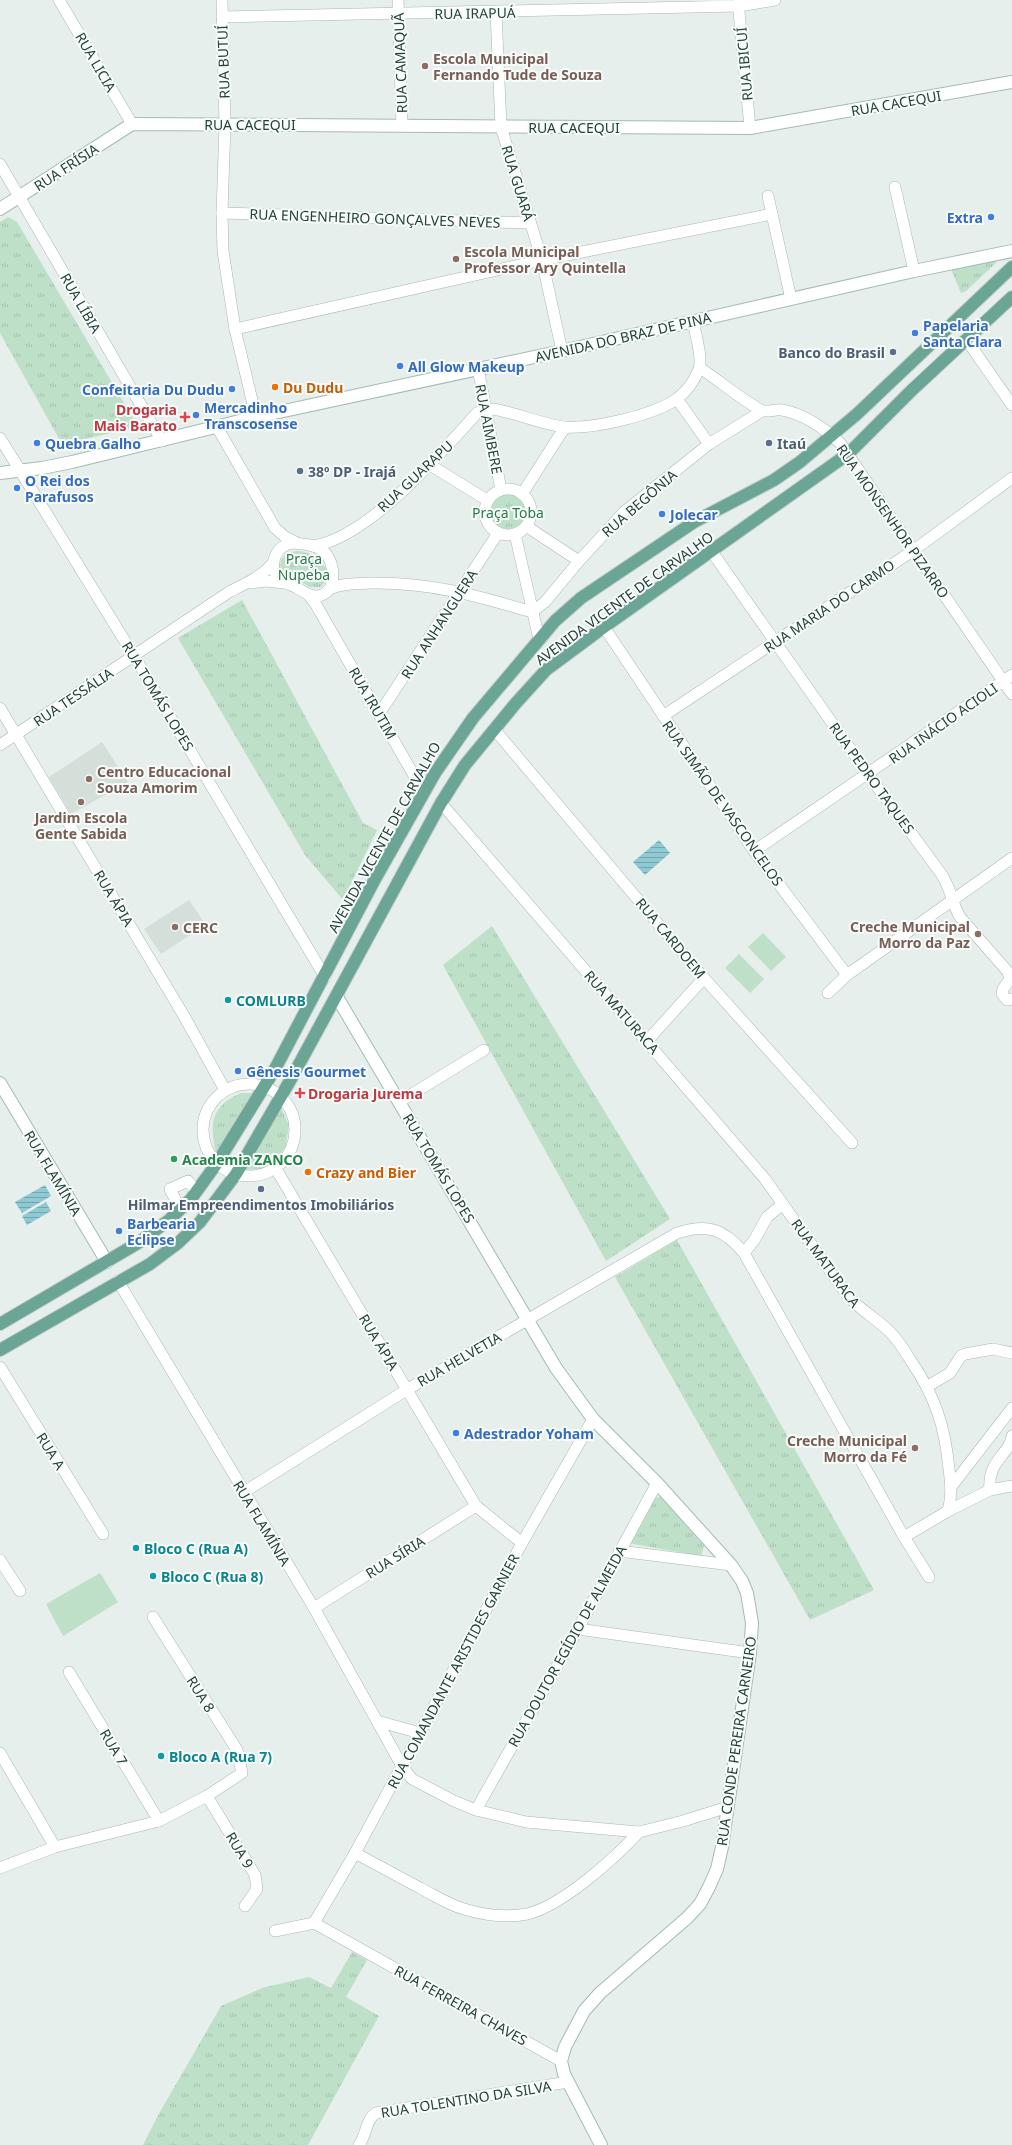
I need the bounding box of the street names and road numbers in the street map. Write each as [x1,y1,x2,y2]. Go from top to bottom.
street label: RUA IRAPUÁ [434,3,516,23]
street label: RUA CAMAQUÃ [389,12,411,114]
street label: RUA BUTUÍ [212,25,234,99]
street label: RUA IBICUÍ [731,26,757,102]
street label: RUA LICIA [71,29,121,95]
street label: RUA CACEQUI [849,86,943,120]
street label: RUA CACEQUI [204,115,296,134]
street label: RUA CACEQUI [528,118,620,137]
street label: RUA FRÍSIA [30,139,102,195]
street label: RUA GUARÁ [497,143,539,223]
street label: RUA ENGENHEIRO GONÇALVES NEVES [249,204,501,232]
street label: RUA LÍBIA [56,270,106,336]
street label: AVENIDA DO BRAZ DE PINA [533,307,713,367]
street label: RUA AIMBERE [471,382,507,476]
street label: RUA GUARAPU [373,436,457,516]
street label: RUA MONSENHOR PIZARRO [832,440,954,602]
street label: RUA BEGÔNIA [597,465,681,541]
street label: AVENIDA VICENTE DE CARVALHO [531,527,717,669]
street label: RUA MARIA DO CARMO [760,555,898,657]
street label: RUA ANHANGUERA [396,566,482,682]
street label: RUA TOMÁS LOPES [118,638,198,755]
street label: RUA TESSÁLIA [29,663,117,731]
street label: RUA IRUTIM [345,663,401,743]
street label: RUA INÁCIO ACIOLI [885,678,1001,768]
street label: RUA SIMÃO DE VASCONCELOS [658,716,788,890]
street label: RUA PEDRO TAQUES [825,719,919,838]
street label: AVENIDA VICENTE DE CARVALHO [323,738,445,936]
street label: RUA ÁPIA [90,866,138,930]
street label: RUA CARDOEM [632,894,710,982]
street label: RUA MATURACA [580,966,664,1058]
street label: RUA TOMÁS LOPES [399,1110,479,1227]
street label: RUA FLAMÍNIA [20,1127,86,1219]
street label: RUA MATURACA [787,1215,865,1311]
street label: RUA ÁPIA [355,1310,403,1374]
street label: RUA HELVETIA [413,1327,505,1391]
street label: RUA A [32,1429,70,1473]
street label: RUA FLAMÍNIA [229,1477,295,1569]
street label: RUA SÍRIA [362,1531,428,1583]
street label: RUA DOUTOR EGÍDIO DE ALMEIDA [503,1542,631,1750]
street label: RUA COMANDANTE ARISTIDES GARNIER [383,1550,523,1792]
street label: RUA CONDE PEREIRA CARNEIRO [712,1635,760,1847]
street label: RUA 8 [183,1672,219,1716]
street label: RUA 7 [96,1725,132,1769]
street label: RUA 9 [222,1828,258,1872]
street label: RUA FERREIRA CHAVES [391,1961,531,2050]
street label: RUA TOLENTINO DA SILVA [380,2076,553,2122]

